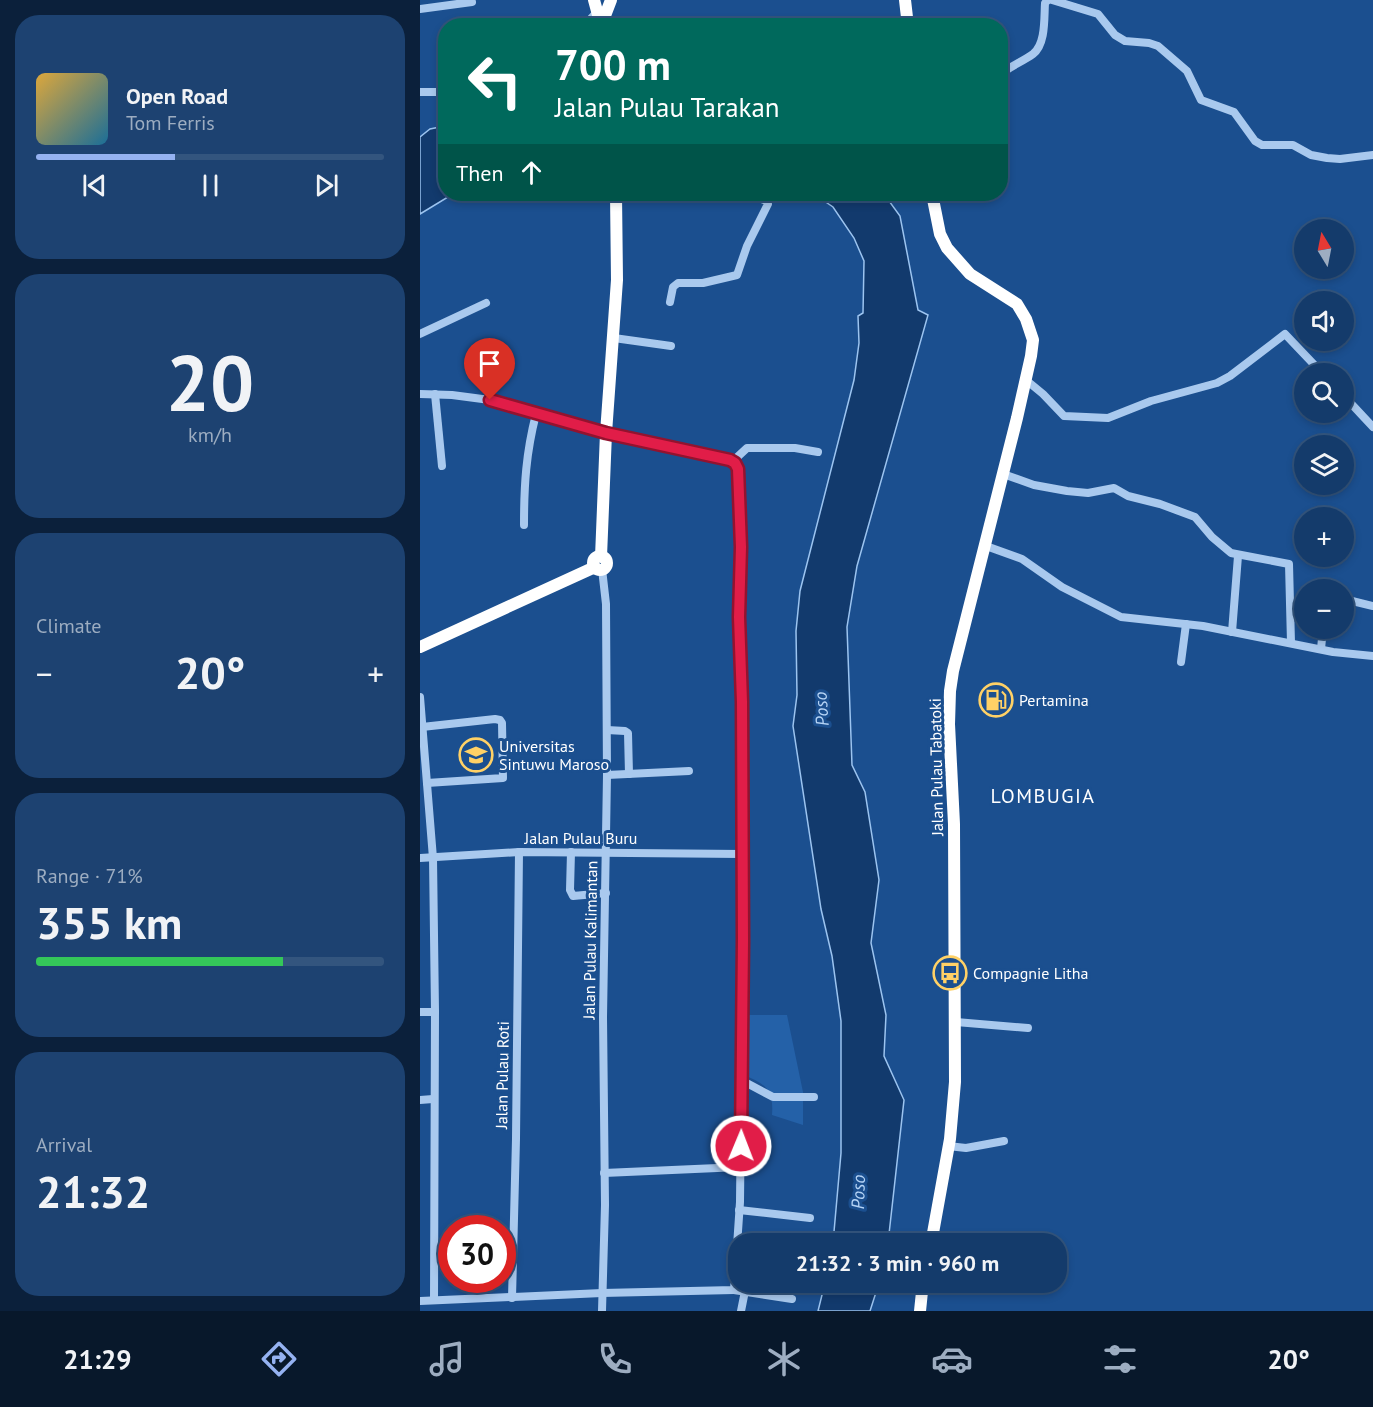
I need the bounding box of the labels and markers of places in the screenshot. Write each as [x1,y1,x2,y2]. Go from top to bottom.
pin [464,338,515,400]
fuel station icon: Pertamina [978,682,1014,718]
place label: Pertamina [1019,690,1089,710]
place label: Universitas Sintuwu Maroso [499,736,609,774]
school or university icon: Universitas Sintuwu Maroso [458,737,494,773]
bus stop icon: Compagnie Litha [932,955,968,991]
place label: Compagnie Litha [973,963,1088,983]

